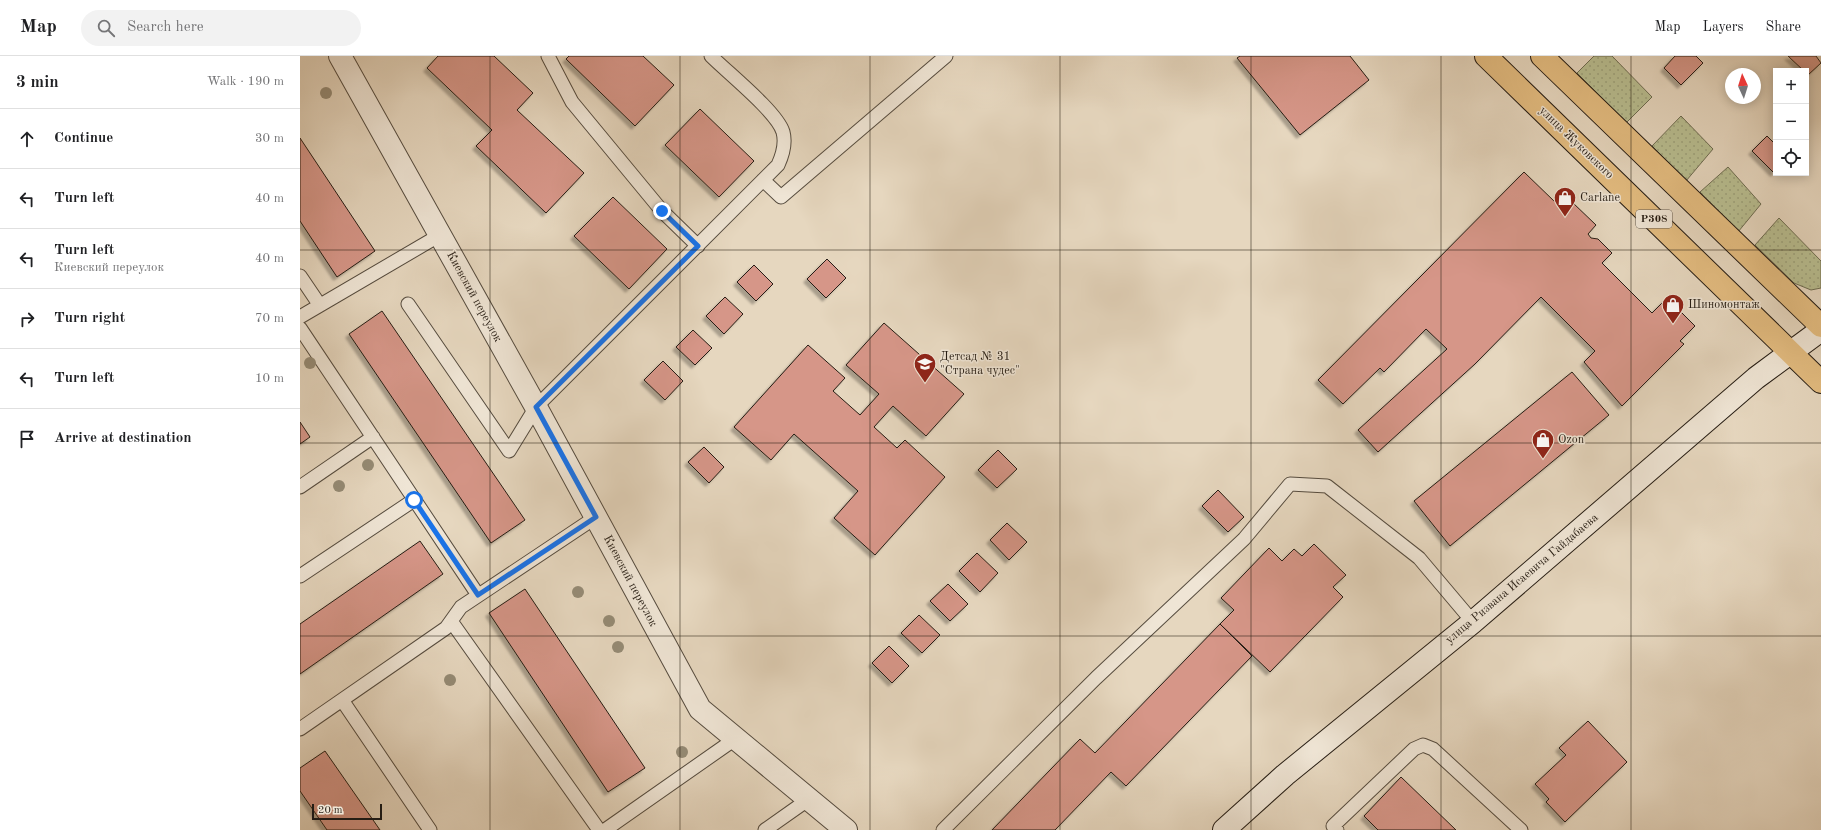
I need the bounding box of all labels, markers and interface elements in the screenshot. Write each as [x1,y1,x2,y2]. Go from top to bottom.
search box [81,10,361,46]
icon: search [95,17,117,39]
text: Map [20,18,57,37]
text: Search here [127,20,204,35]
text: Map [1655,20,1681,34]
text: Layers [1703,20,1744,34]
text: Share [1766,20,1801,34]
north arrow [1725,68,1761,104]
map controls [1773,68,1809,176]
button: + [1773,68,1809,104]
text: 3 min [16,74,59,91]
text: Walk · 190 m [207,75,284,88]
button: − [1773,104,1809,140]
street label: улица Жуковского [1537,105,1615,181]
icon: ahead [16,128,38,150]
text: Continue [54,131,113,146]
text: 30 m [255,132,284,145]
button: locate [1773,140,1809,176]
shop icon: Carlane [1552,185,1578,218]
icon: left [16,188,38,210]
text: Turn left [54,191,114,206]
text: 40 m [255,192,284,205]
place label: Carlane [1580,192,1621,204]
route end [653,202,671,220]
road number: P308 [1636,210,1672,228]
text: Turn left [54,243,114,258]
icon: left [16,248,38,270]
street label: Киевский переулок [444,250,504,344]
text: 40 m [255,252,284,265]
text: Киевский переулок [54,261,164,274]
shop icon: Шиномонтаж [1660,292,1686,325]
place label: Шиномонтаж [1688,299,1760,311]
icon: right [16,308,38,330]
text: Turn right [54,311,125,326]
text: 70 m [255,312,284,325]
school or university icon: Детсад № 31 "Страна чудес" [912,351,938,384]
place label: Детсад № 31 "Страна чудес" [940,351,1020,377]
icon: left [16,368,38,390]
text: Turn left [54,371,114,386]
text: 10 m [255,372,284,385]
shop icon: Ozon [1530,427,1556,460]
icon: arrive [16,428,38,450]
text: Arrive at destination [54,431,192,446]
place label: Ozon [1558,434,1585,446]
route start [405,491,423,509]
street label: улица Ризвана Исаевича Гайдабаева [1443,512,1601,646]
street label: Киевский переулок [601,533,659,629]
scale bar [312,802,382,821]
text: 20 m [318,805,343,816]

